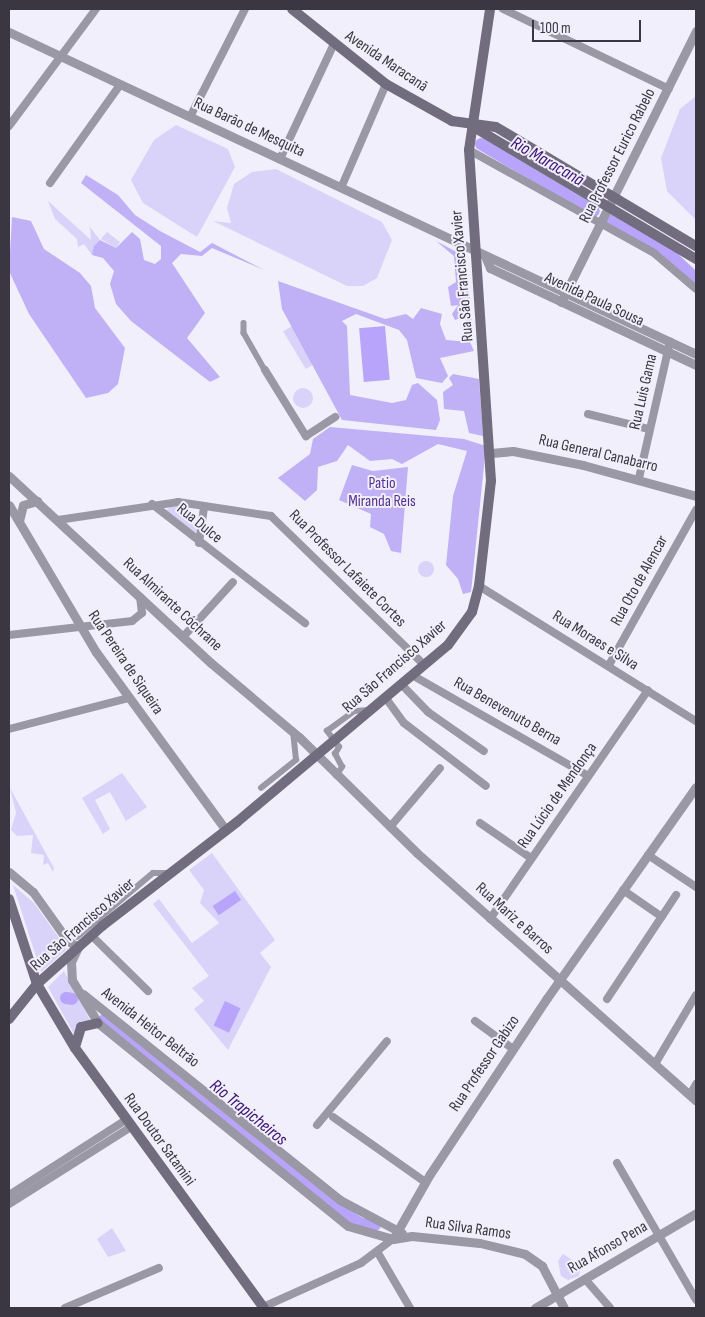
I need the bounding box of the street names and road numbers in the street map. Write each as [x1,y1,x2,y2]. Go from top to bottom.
street label: Avenida Maracanã [341,27,431,97]
street label: Rua Professor Eurico Rabelo [576,85,660,227]
street label: Rua Barão de Mesquita [190,94,308,162]
street label: Rua São Francisco Xavier [448,209,478,343]
street label: Avenida Paula Sousa [541,269,647,331]
street label: Rua Luis Gama [626,352,662,432]
street label: Rua General Canabarro [537,431,659,477]
street label: Rua Dulce [172,500,226,548]
street label: Rua Professor Lafaiete Cortes [284,506,410,632]
street label: Rua Oto de Alencar [607,532,673,630]
street label: Rua Almirante Cóchrane [118,554,226,656]
street label: Rua Pereira de Siqueira [83,607,167,719]
street label: Rua Moraes e Silva [548,607,642,675]
street label: Rua São Francisco Xavier [339,616,451,718]
street label: Rua Benevenuto Berna [450,674,564,750]
street label: Rua Lúcio de Mendonça [514,739,602,853]
street label: Rua São Francisco Xavier [27,874,139,976]
street label: Rua Mariz e Barros [471,879,557,959]
street label: Avenida Heitor Beltrão [97,984,203,1072]
street label: Rua Professor Gabizo [446,1012,524,1116]
street label: Rua Doutor Satamini [119,1090,199,1190]
street label: Rua Silva Ramos [424,1213,512,1245]
street label: Rua Afonso Pena [565,1218,651,1278]

